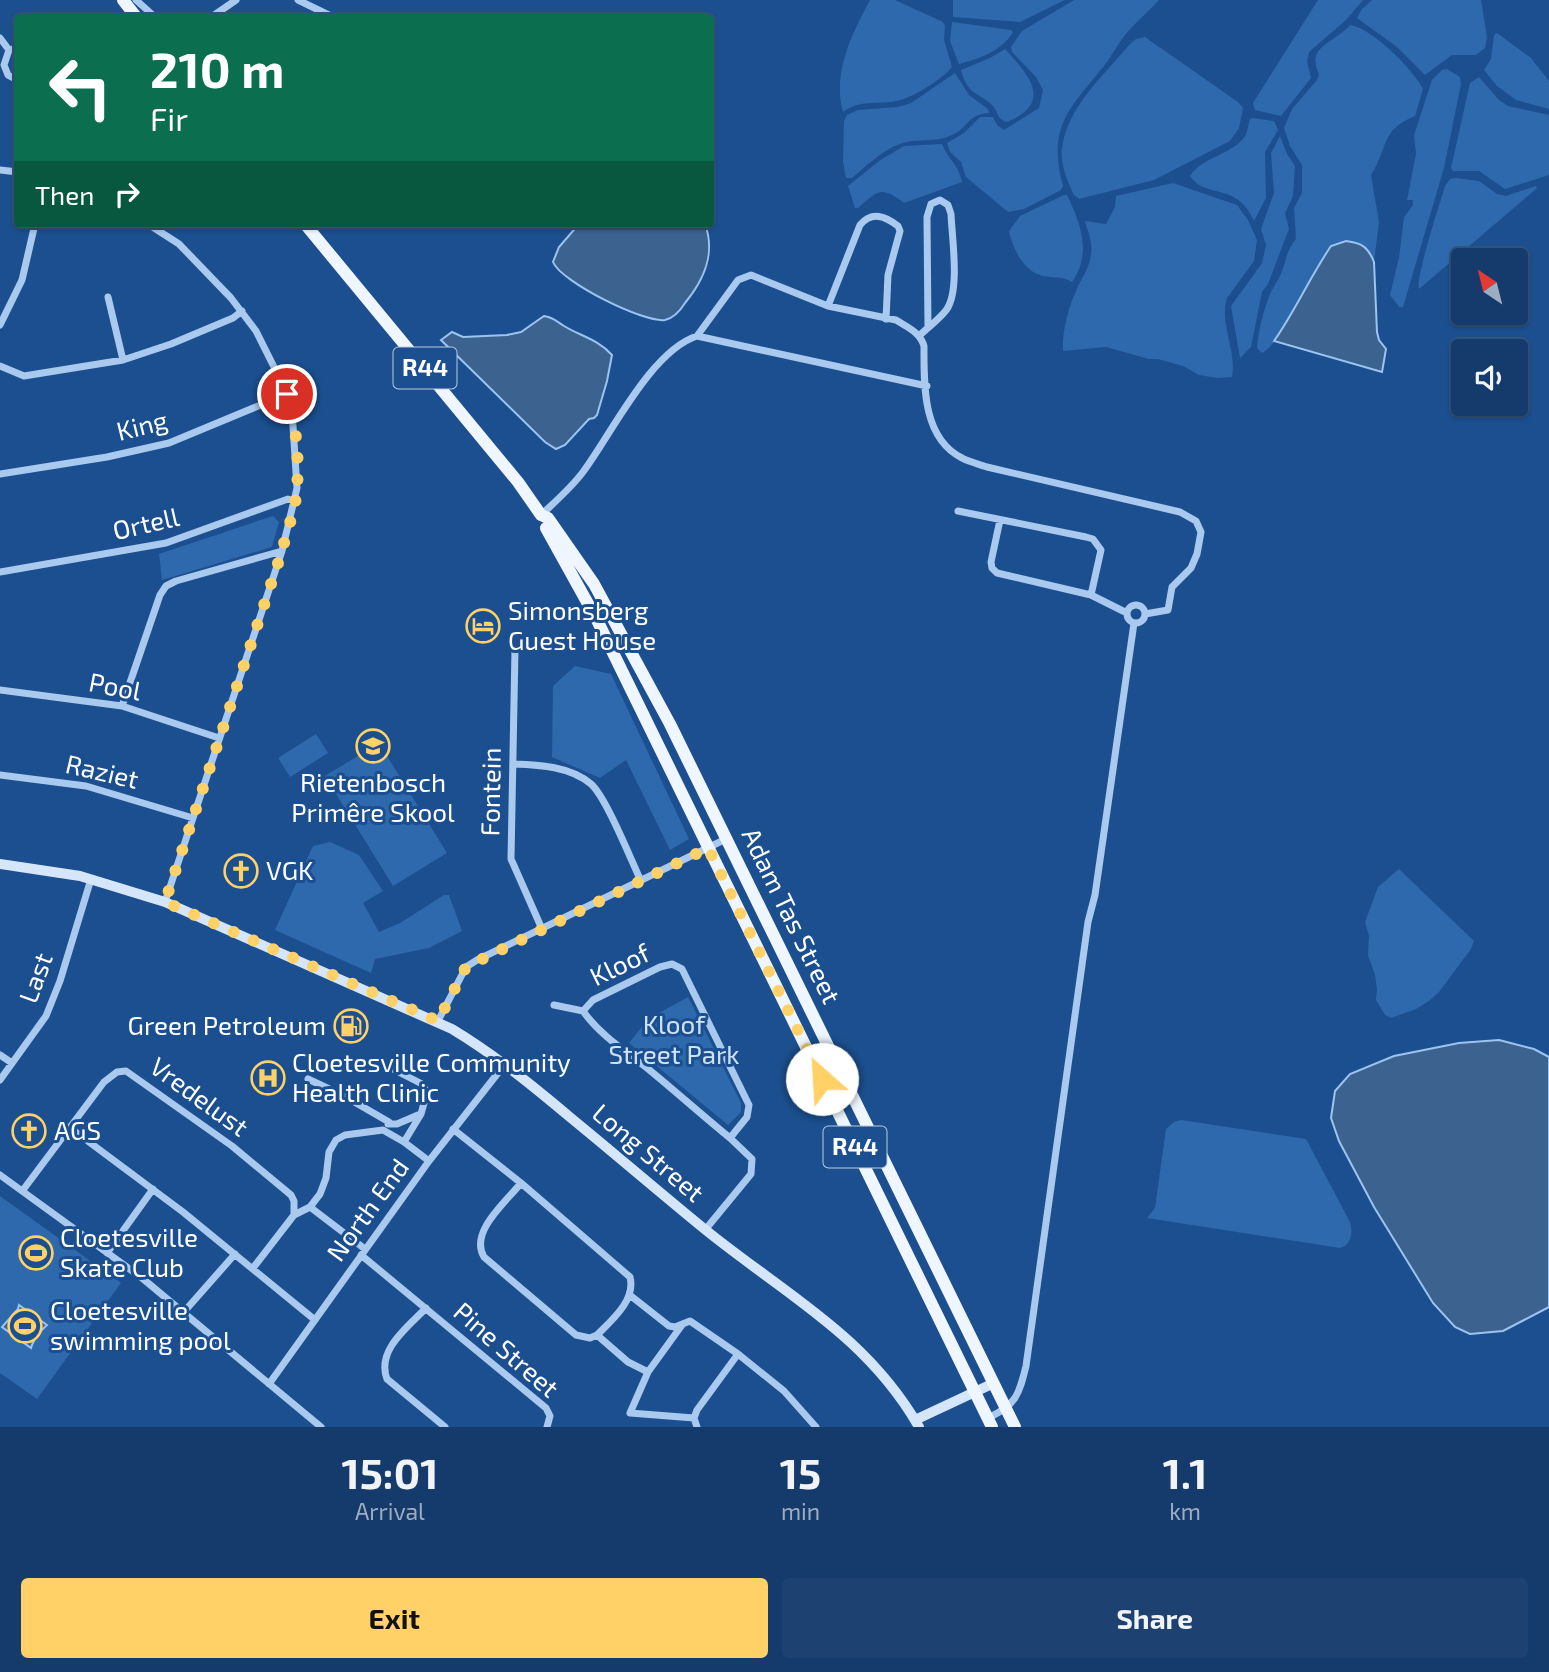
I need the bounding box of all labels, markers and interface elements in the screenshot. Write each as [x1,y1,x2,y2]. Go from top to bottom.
text: 210 m [150,39,284,98]
icon: left [35,42,126,133]
text: Fir [150,99,188,137]
icon: right [108,175,146,213]
text: Then [35,179,94,210]
north arrow [1451,248,1528,326]
map controls [1451,248,1528,416]
button: sound [1451,339,1528,416]
road number: R44 [394,348,457,388]
pin [257,364,317,424]
icon: arrive [268,375,306,413]
street label: King [113,403,170,446]
street label: Ortell [109,500,182,545]
place label: Simonsberg Guest House [508,594,656,655]
hotel icon: Simonsberg Guest House [464,607,502,645]
street label: Pool [87,665,144,706]
school or university icon: Rietenbosch Primêre Skool [354,727,392,765]
street label: Raziet [63,747,142,794]
street label: Fontein [473,747,506,837]
place label: Rietenbosch Primêre Skool [291,766,455,827]
street label: Adam Tas Street [736,822,848,1008]
church icon: VGK [222,852,260,890]
place label: VGK [266,854,313,885]
street label: Kloof [584,936,655,991]
street label: Last [11,948,58,1007]
fuel station icon: Green Petroleum [332,1007,370,1045]
park label: Kloof Street Park [608,1008,740,1069]
place label: Green Petroleum [128,1009,326,1040]
position arrow [785,1042,859,1116]
place label: Cloetesville Community Health Clinic [292,1046,571,1107]
street label: Vredelust [145,1050,255,1142]
hospital icon: Cloetesville Community Health Clinic [249,1059,287,1097]
street label: Long Street [587,1096,711,1207]
church icon: AGS [10,1112,48,1150]
place label: AGS [54,1114,101,1145]
road number: R44 [824,1126,886,1168]
street label: North End [319,1152,414,1266]
place label: Cloetesville Skate Club [60,1221,198,1282]
sports icon: Cloetesville Skate Club [17,1234,55,1272]
place label: Cloetesville swimming pool [50,1294,231,1355]
street label: Pine Street [448,1295,566,1403]
sports icon: Cloetesville swimming pool [6,1307,44,1345]
text: 15:01 [342,1447,438,1497]
text: 15 [780,1447,821,1497]
text: 1.1 [1163,1447,1207,1497]
text: Arrival [355,1497,425,1525]
text: min [781,1497,820,1525]
text: km [1169,1497,1201,1525]
button: Exit [21,1578,768,1658]
button: Share [782,1578,1528,1658]

